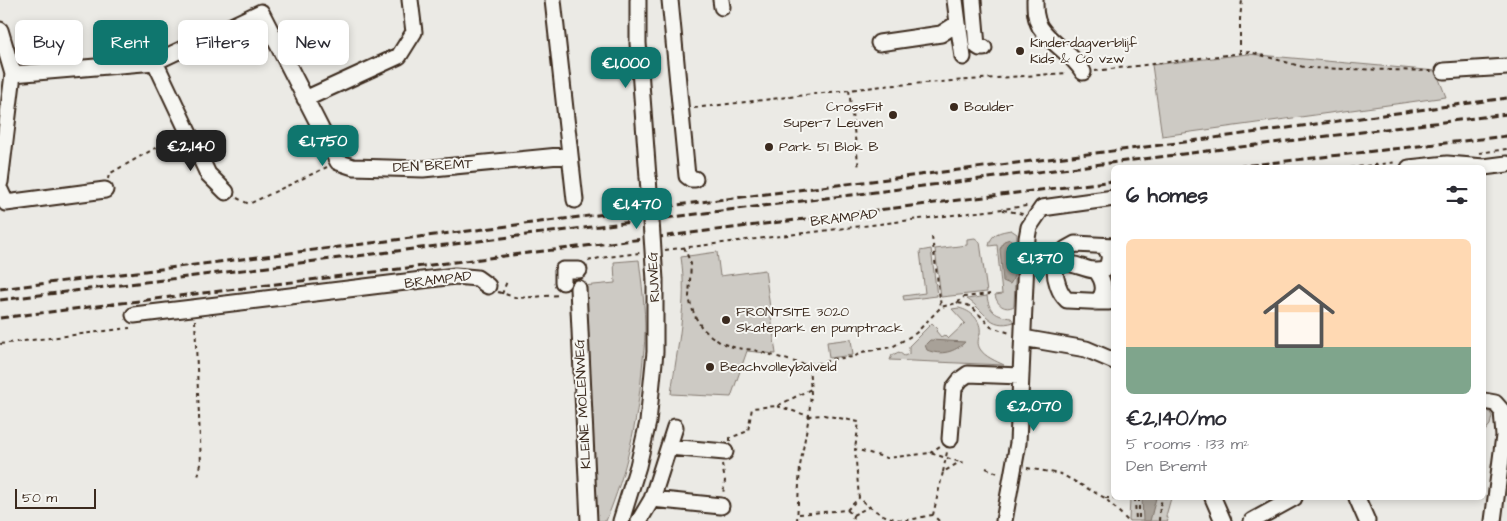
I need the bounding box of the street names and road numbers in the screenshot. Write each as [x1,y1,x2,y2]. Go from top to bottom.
street label: DEN BREMT [392,154,474,178]
street label: BRAMPAD [809,204,879,232]
street label: RIJWEG [643,251,665,303]
street label: BRAMPAD [403,266,473,294]
street label: KLEINE MOLENWEG [570,338,596,469]

